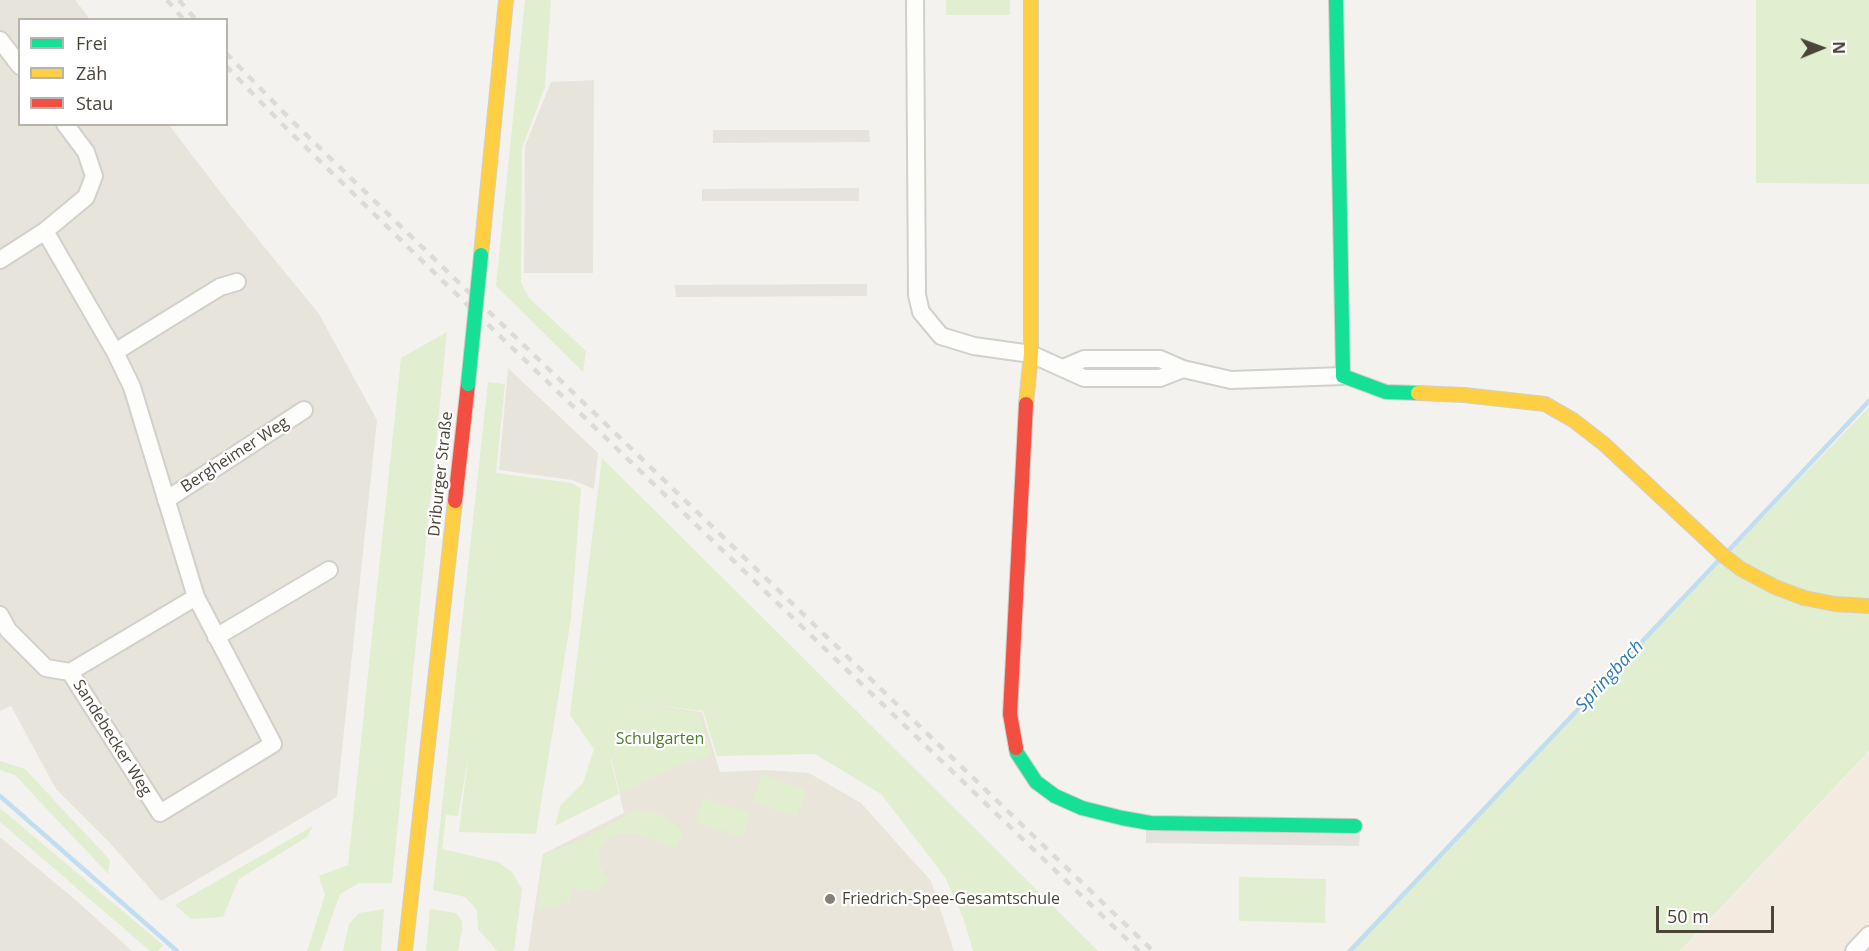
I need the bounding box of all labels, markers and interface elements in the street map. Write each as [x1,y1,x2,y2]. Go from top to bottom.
legend [18,18,228,126]
north arrow [1791,18,1851,78]
text: Frei [76,31,107,55]
text: N [1828,41,1850,54]
text: Zäh [76,61,107,85]
text: Stau [76,91,113,115]
street label: Driburger Straße [425,411,457,537]
street label: Bergheimer Weg [178,413,292,497]
water label: Springbach [1571,636,1649,716]
street label: Sandebecker Weg [69,676,155,800]
park label: Schulgarten [616,729,704,749]
place label: Friedrich-Spee-Gesamtschule [842,889,1060,909]
marker: Friedrich-Spee-Gesamtschule [823,892,837,906]
scale bar [1659,894,1778,932]
text: 50 m [1667,904,1709,928]

